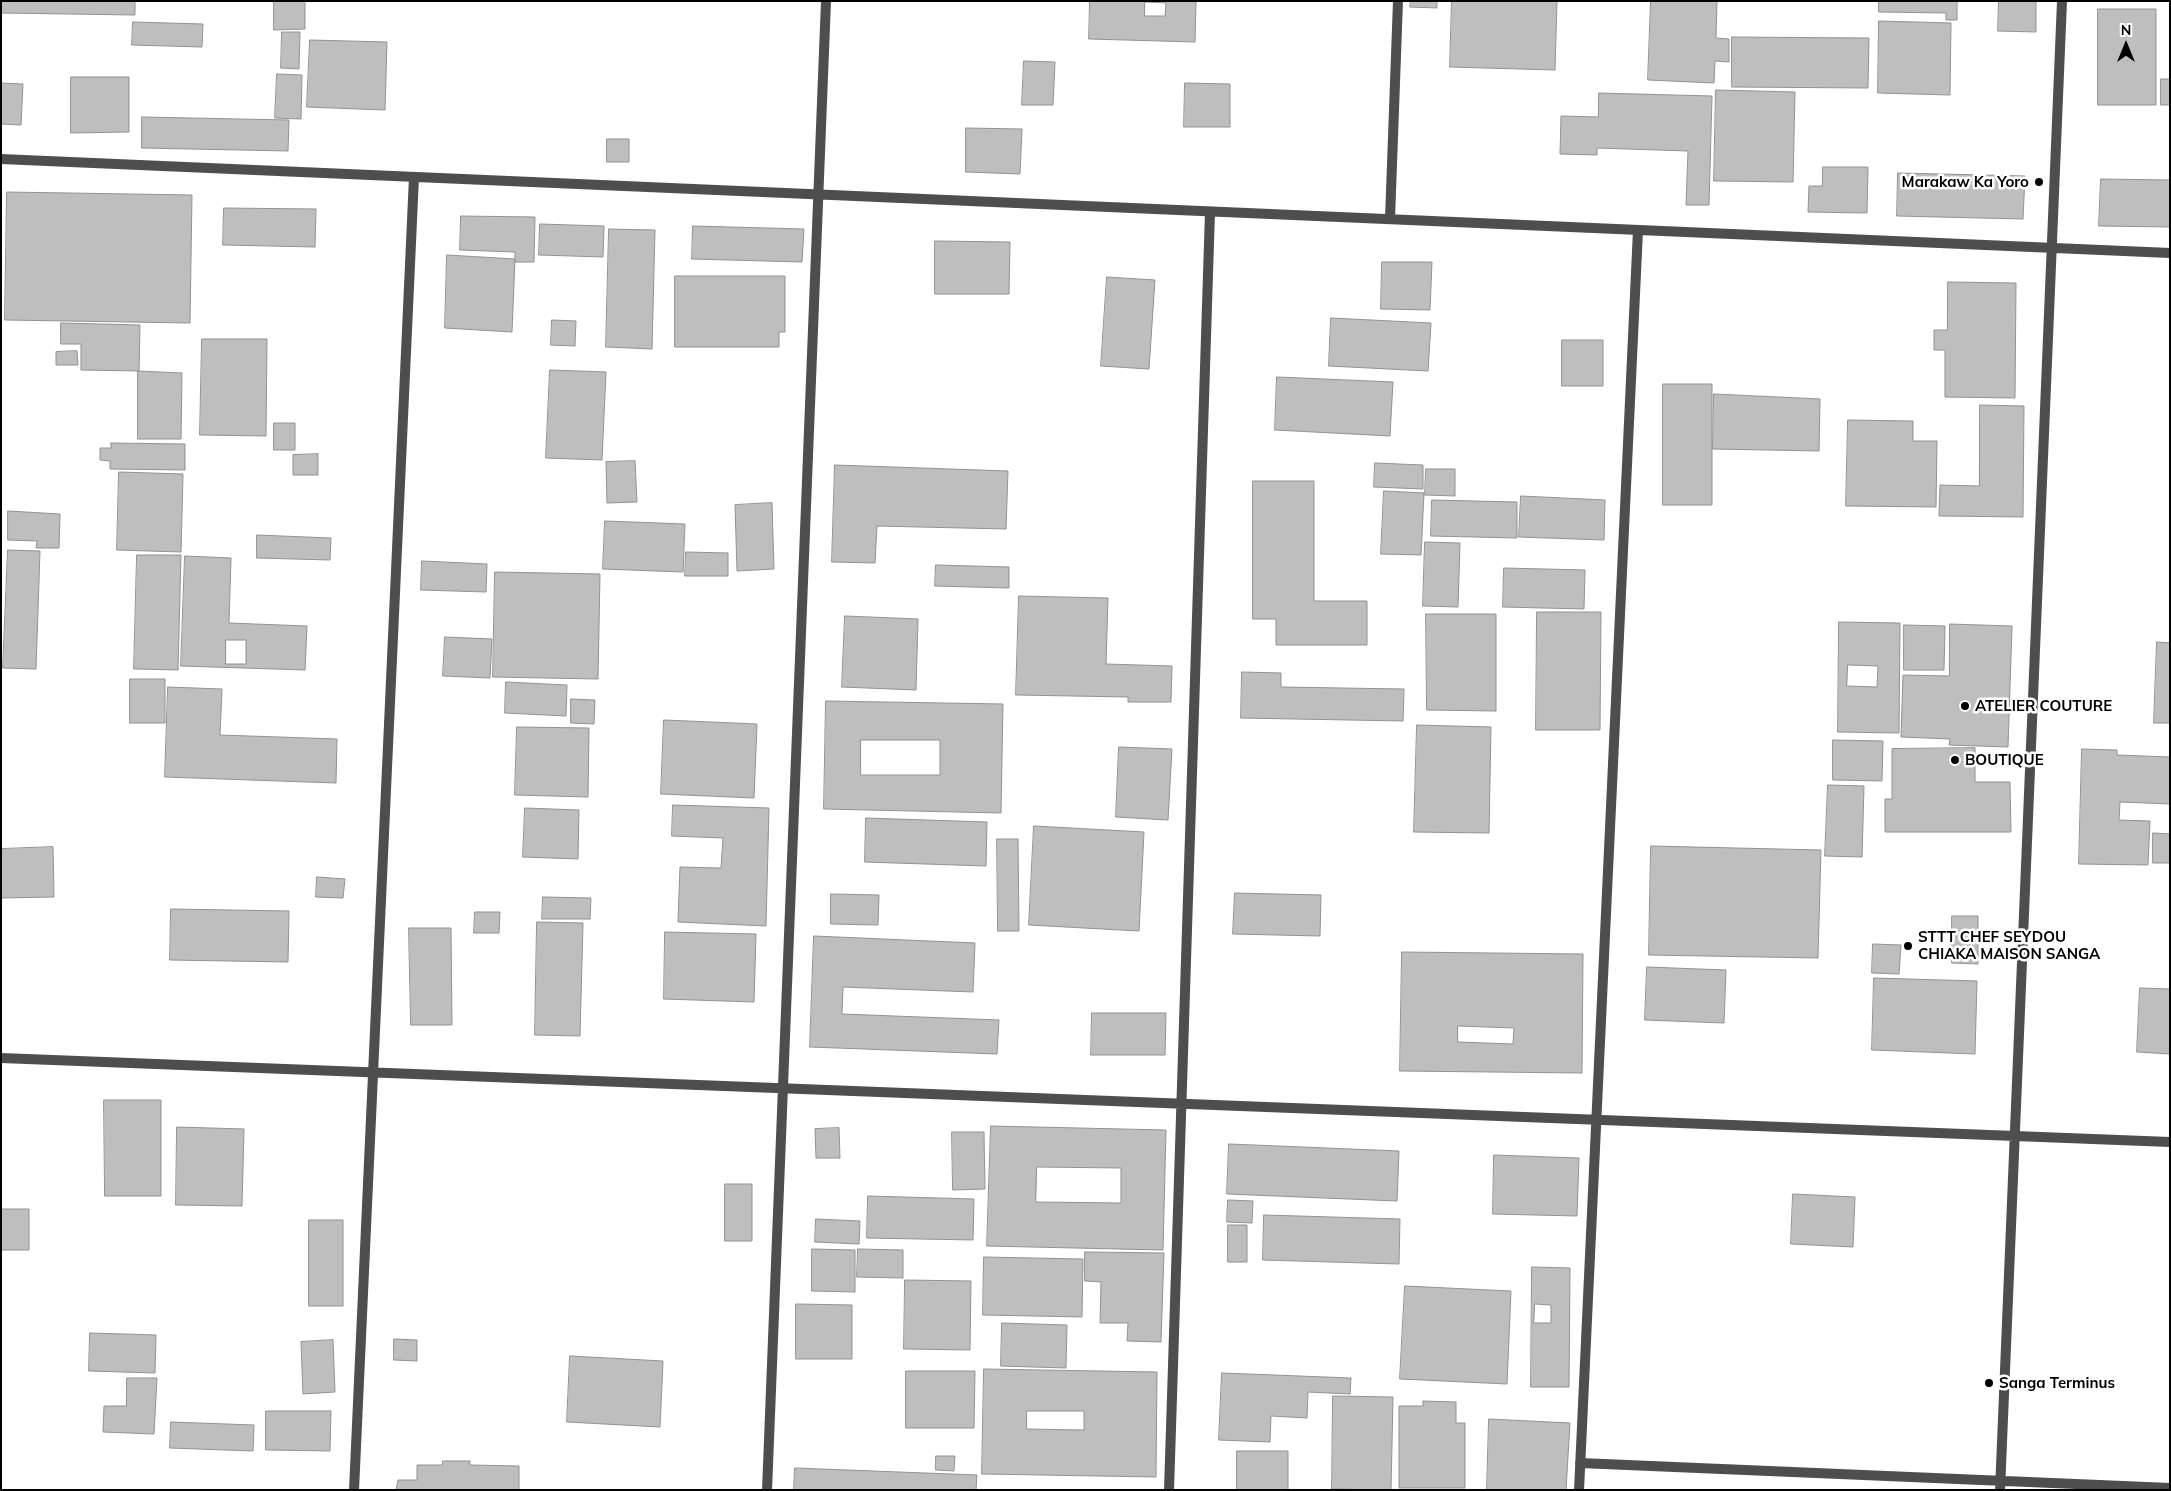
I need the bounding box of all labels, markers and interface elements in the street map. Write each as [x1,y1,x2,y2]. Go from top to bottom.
north arrow [2101,20,2151,70]
text: N [2121,21,2131,39]
place label: Marakaw Ka Yoro [1902,173,2029,191]
marker: Marakaw Ka Yoro [2033,176,2045,188]
place label: ATELIER COUTURE [1975,697,2112,715]
marker: ATELIER COUTURE [1959,700,1971,712]
place label: BOUTIQUE [1965,751,2044,769]
marker: BOUTIQUE [1949,754,1961,766]
place label: STTT CHEF SEYDOU CHIAKA MAISON SANGA [1918,928,2100,963]
marker: STTT CHEF SEYDOU CHIAKA MAISON SANGA [1902,940,1914,952]
place label: Sanga Terminus [1999,1374,2115,1392]
marker: Sanga Terminus [1983,1377,1995,1389]

